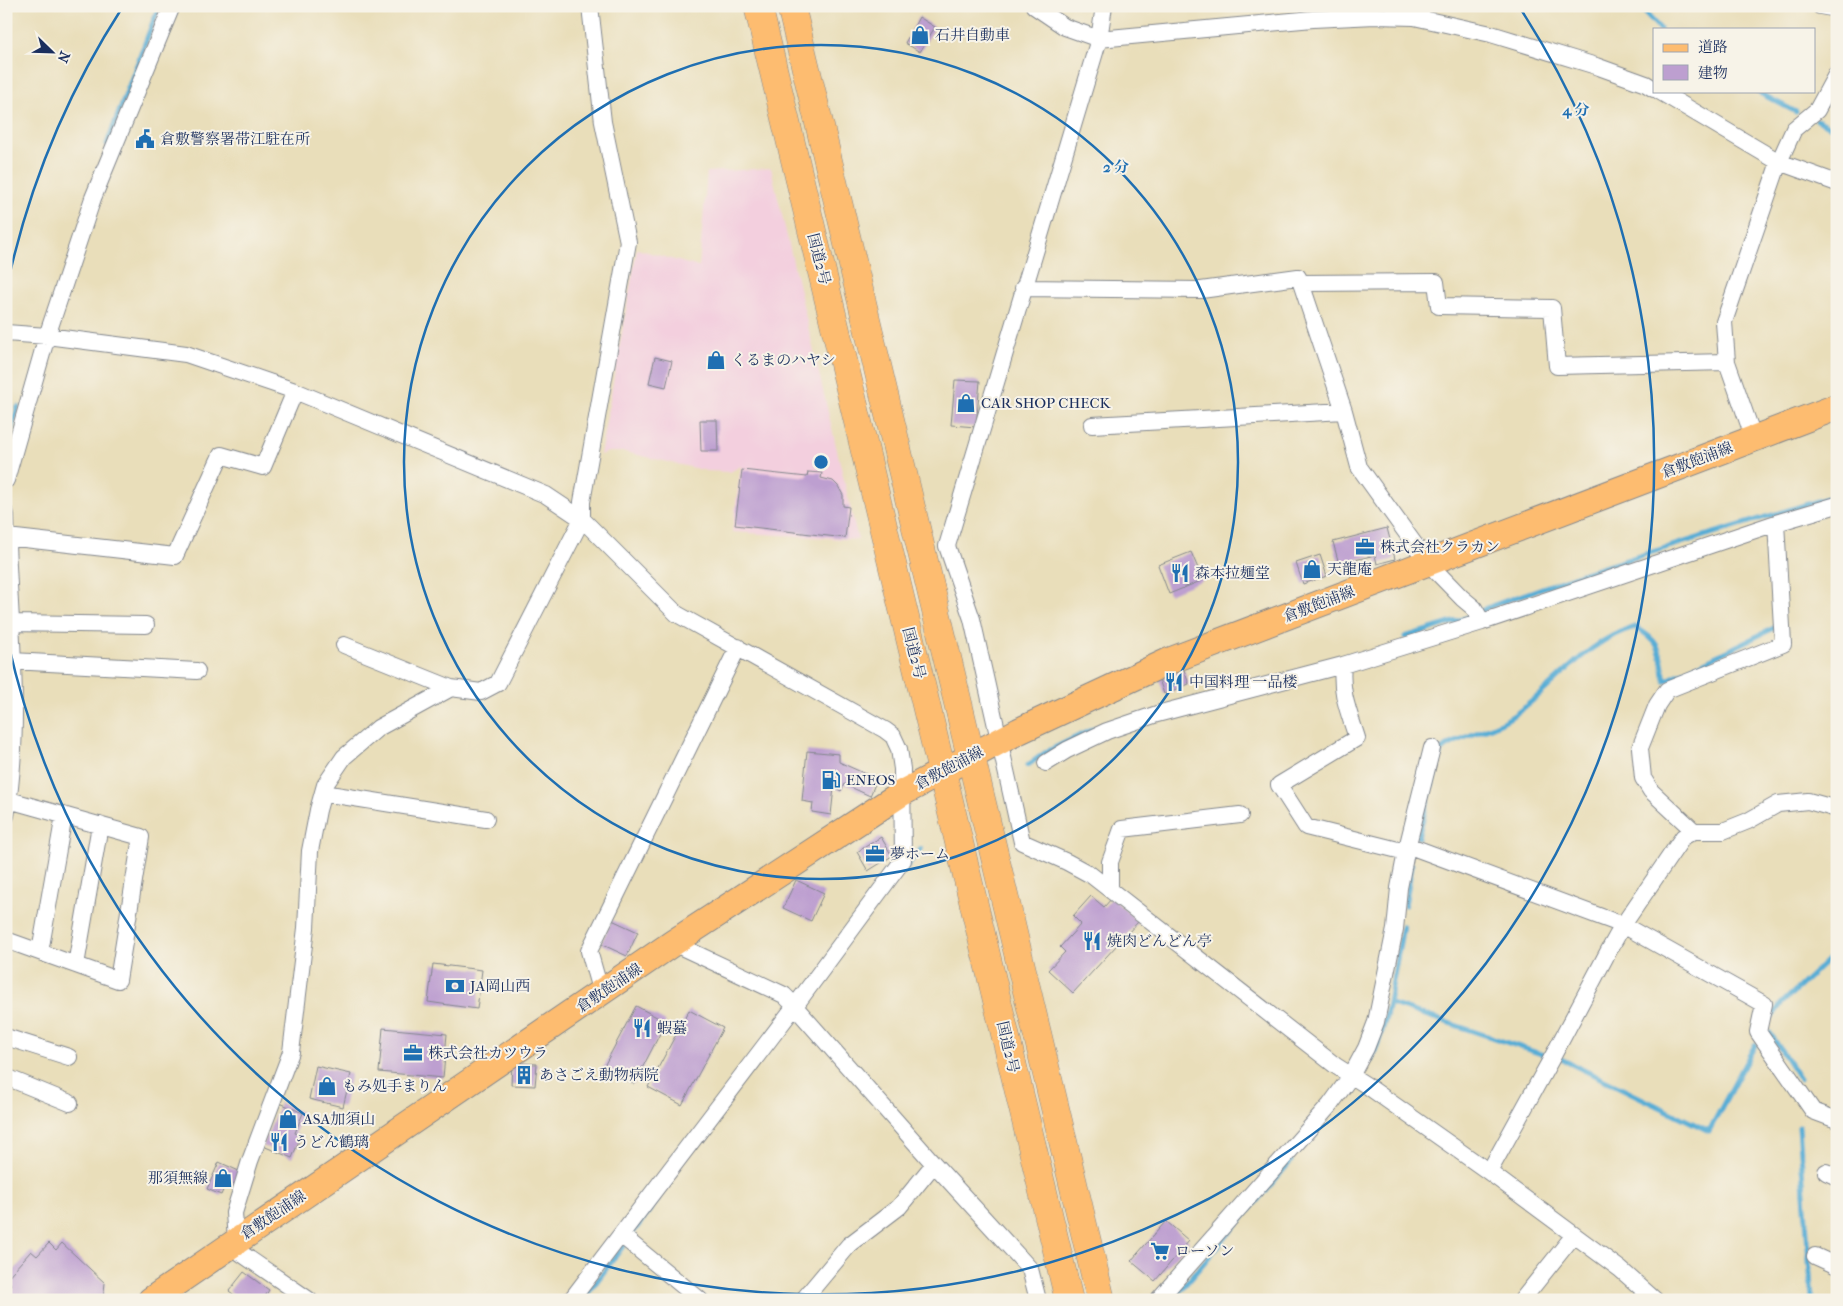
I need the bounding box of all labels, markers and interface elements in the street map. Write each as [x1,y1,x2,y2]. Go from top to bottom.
shop icon: 石井自動車 [909,24,931,46]
place label: 石井自動車 [935,26,1010,44]
north arrow [28,28,78,78]
legend [1653,28,1816,92]
text: 道路 [1698,38,1728,56]
text: N [53,49,73,65]
text: 建物 [1698,64,1728,82]
text: 4 分 [1561,101,1590,119]
public building icon: 倉敷警察署帯江駐在所 [134,128,156,150]
place label: 倉敷警察署帯江駐在所 [160,130,310,148]
text: 2 分 [1103,158,1129,176]
street label: 国道2号 [804,231,834,287]
shop icon: くるまのハヤシ [705,349,727,371]
place label: くるまのハヤシ [731,351,836,369]
shop icon: CAR SHOP CHECK [955,392,977,414]
place label: CAR SHOP CHECK [981,394,1112,412]
street label: 倉敷飽浦線 [1659,438,1735,482]
centre of rings [812,453,830,471]
office icon: 株式会社クラカン [1354,536,1376,558]
place label: 株式会社クラカン [1380,538,1500,556]
shop icon: 天龍庵 [1301,558,1323,580]
place label: 天龍庵 [1327,560,1372,578]
restaurant icon: 森本拉麺堂 [1169,562,1191,584]
place label: 森本拉麺堂 [1195,564,1270,582]
street label: 倉敷飽浦線 [1281,582,1357,626]
street label: 国道2号 [899,625,929,681]
restaurant icon: 中国料理 一品楼 [1163,671,1185,693]
place label: 中国料理 一品楼 [1189,673,1297,691]
street label: 倉敷飽浦線 [912,742,986,794]
fuel station icon: ENEOS [820,769,842,791]
place label: ENEOS [846,771,896,789]
office icon: 夢ホーム [864,843,886,865]
place label: 夢ホーム [890,845,950,863]
restaurant icon: 焼肉どんどん亭 [1081,930,1103,952]
place label: 焼肉どんどん亭 [1107,932,1212,950]
street label: 倉敷飽浦線 [573,960,645,1016]
bank icon: JA岡山西 [444,975,466,997]
place label: JA岡山西 [469,977,530,995]
restaurant icon: 蝦蟇 [631,1017,653,1039]
place label: 蝦蟇 [657,1019,687,1037]
street label: 国道2号 [993,1019,1023,1075]
office icon: 株式会社カツウラ [402,1042,424,1064]
place label: 株式会社カツウラ [428,1044,548,1062]
building icon: あさごえ動物病院 [513,1064,535,1086]
place label: あさごえ動物病院 [539,1066,659,1084]
shop icon: もみ処手まりん [316,1075,338,1097]
place label: もみ処手まりん [342,1077,447,1095]
shop icon: ASA加須山 [277,1108,299,1130]
place label: ASA加須山 [302,1110,375,1128]
restaurant icon: うどん鶴璃 [268,1131,290,1153]
place label: うどん鶴璃 [294,1133,369,1151]
shop icon: 那須無線 [212,1167,234,1189]
place label: 那須無線 [148,1169,208,1187]
street label: 倉敷飽浦線 [237,1187,309,1243]
supermarket icon: ローソン [1149,1240,1171,1262]
place label: ローソン [1175,1242,1234,1260]

